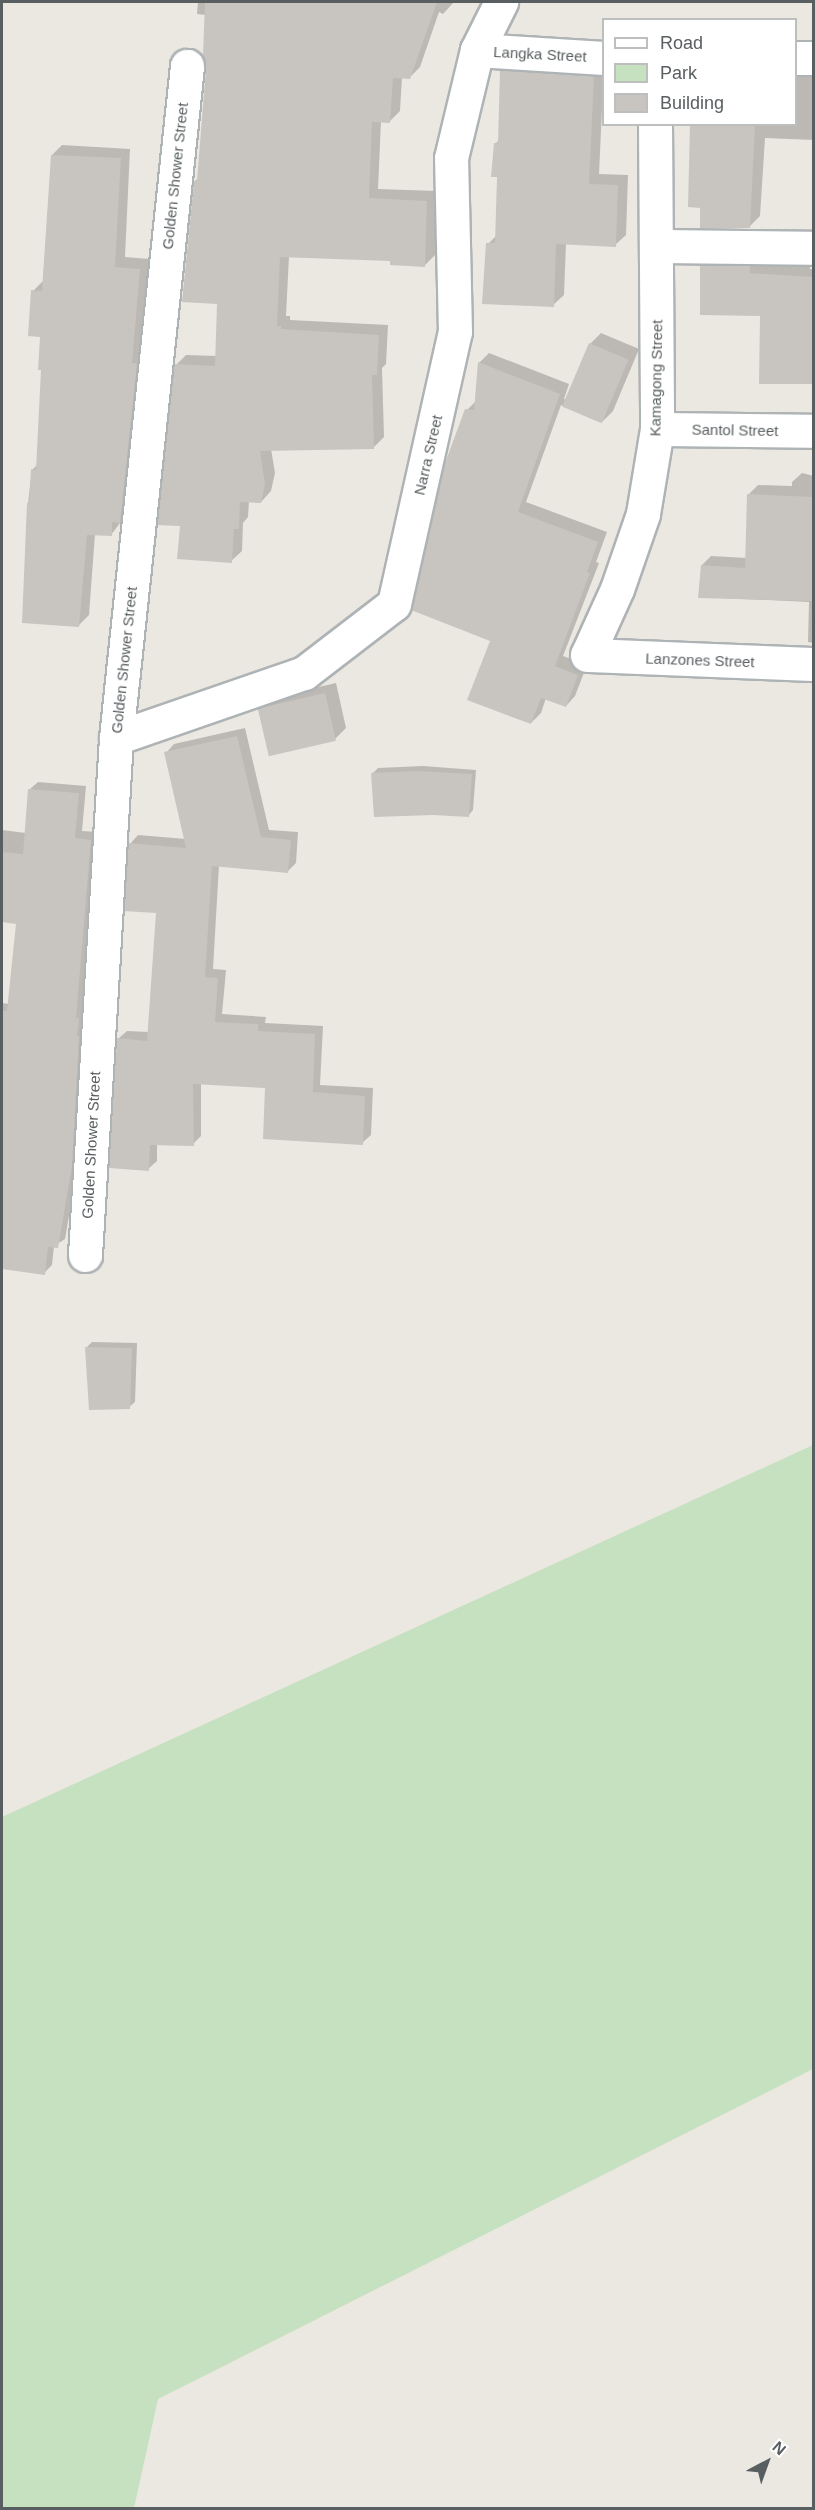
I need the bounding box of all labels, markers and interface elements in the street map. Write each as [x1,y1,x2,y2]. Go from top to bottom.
legend [602,18,797,126]
text: Road [660,33,703,53]
street label: Langka Street [493,43,587,65]
text: Park [660,63,697,83]
text: Building [660,93,724,113]
street label: Golden Shower Street [158,102,192,250]
street label: Kamagong Street [646,319,666,437]
street label: Narra Street [410,413,446,497]
street label: Santol Street [691,420,779,440]
street label: Golden Shower Street [107,586,141,734]
street label: Lanzones Street [645,649,755,671]
street label: Golden Shower Street [78,1071,104,1219]
north arrow [737,2432,797,2492]
text: N [769,2438,789,2458]

